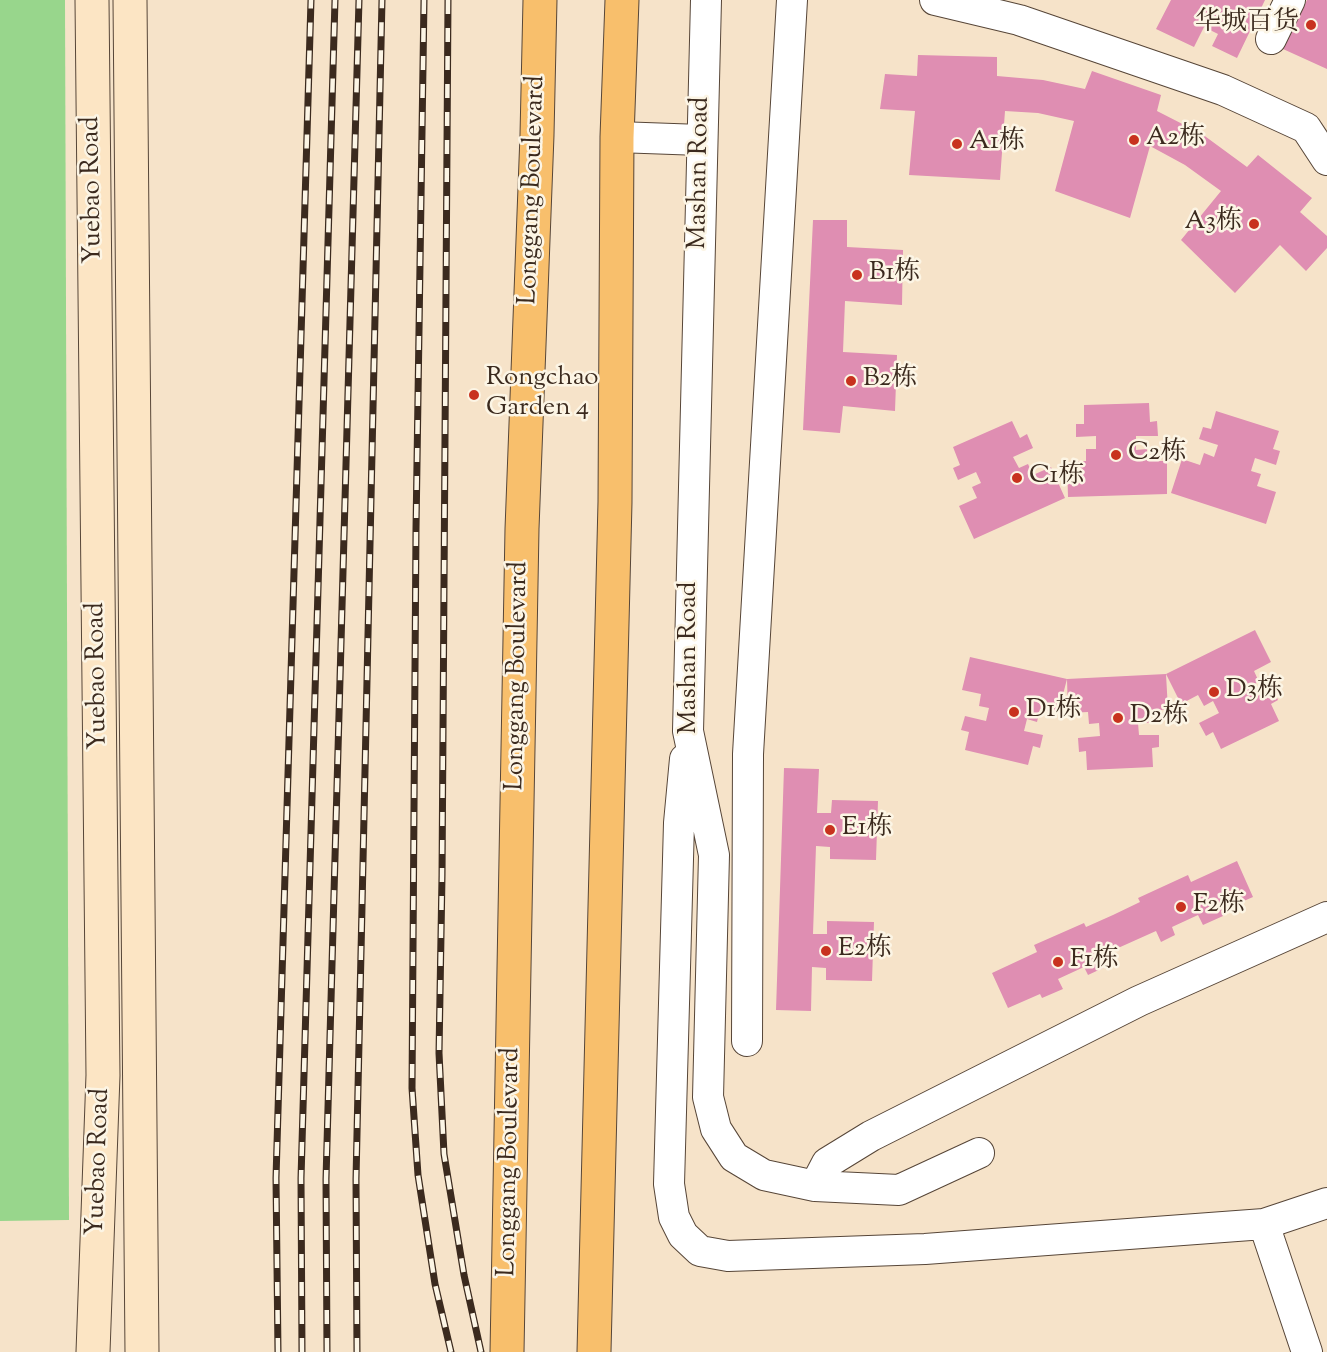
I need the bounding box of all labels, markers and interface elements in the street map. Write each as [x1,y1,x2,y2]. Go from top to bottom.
place label: 华城百货 [1195,9,1299,41]
marker: 华城百货 [1304,18,1318,32]
street label: Longgang Boulevard [514,75,554,305]
street label: Mashan Road [684,96,718,250]
street label: Yuebao Road [77,116,111,264]
place label: A2栋 [1146,124,1205,156]
place label: A1栋 [969,128,1025,160]
marker: A2栋 [1127,133,1141,147]
marker: A1栋 [950,137,964,151]
place label: A3栋 [1184,208,1242,240]
marker: A3栋 [1247,217,1261,231]
place label: B1栋 [869,259,920,291]
marker: B1栋 [850,268,864,282]
place label: Rongchao Garden 4 [486,364,599,426]
place label: B2栋 [863,365,917,397]
marker: B2栋 [844,374,858,388]
marker: Rongchao Garden 4 [467,388,481,402]
place label: C2栋 [1128,439,1186,471]
marker: C2栋 [1109,448,1123,462]
place label: C1栋 [1029,462,1084,494]
marker: C1栋 [1010,471,1024,485]
street label: Longgang Boulevard [501,561,537,791]
street label: Mashan Road [675,582,707,734]
street label: Yuebao Road [82,602,116,750]
place label: D3栋 [1226,676,1283,708]
marker: D3栋 [1207,685,1221,699]
place label: D1栋 [1026,696,1081,728]
place label: D2栋 [1130,702,1188,734]
marker: D1栋 [1007,705,1021,719]
marker: D2栋 [1111,711,1125,725]
place label: E1栋 [842,814,893,846]
marker: E1栋 [823,823,837,837]
place label: F2栋 [1193,891,1245,923]
marker: F2栋 [1174,900,1188,914]
place label: E2栋 [838,935,892,967]
marker: E2栋 [819,944,833,958]
place label: F1栋 [1070,946,1119,978]
marker: F1栋 [1051,955,1065,969]
street label: Longgang Boulevard [493,1047,529,1277]
street label: Yuebao Road [82,1088,118,1236]

